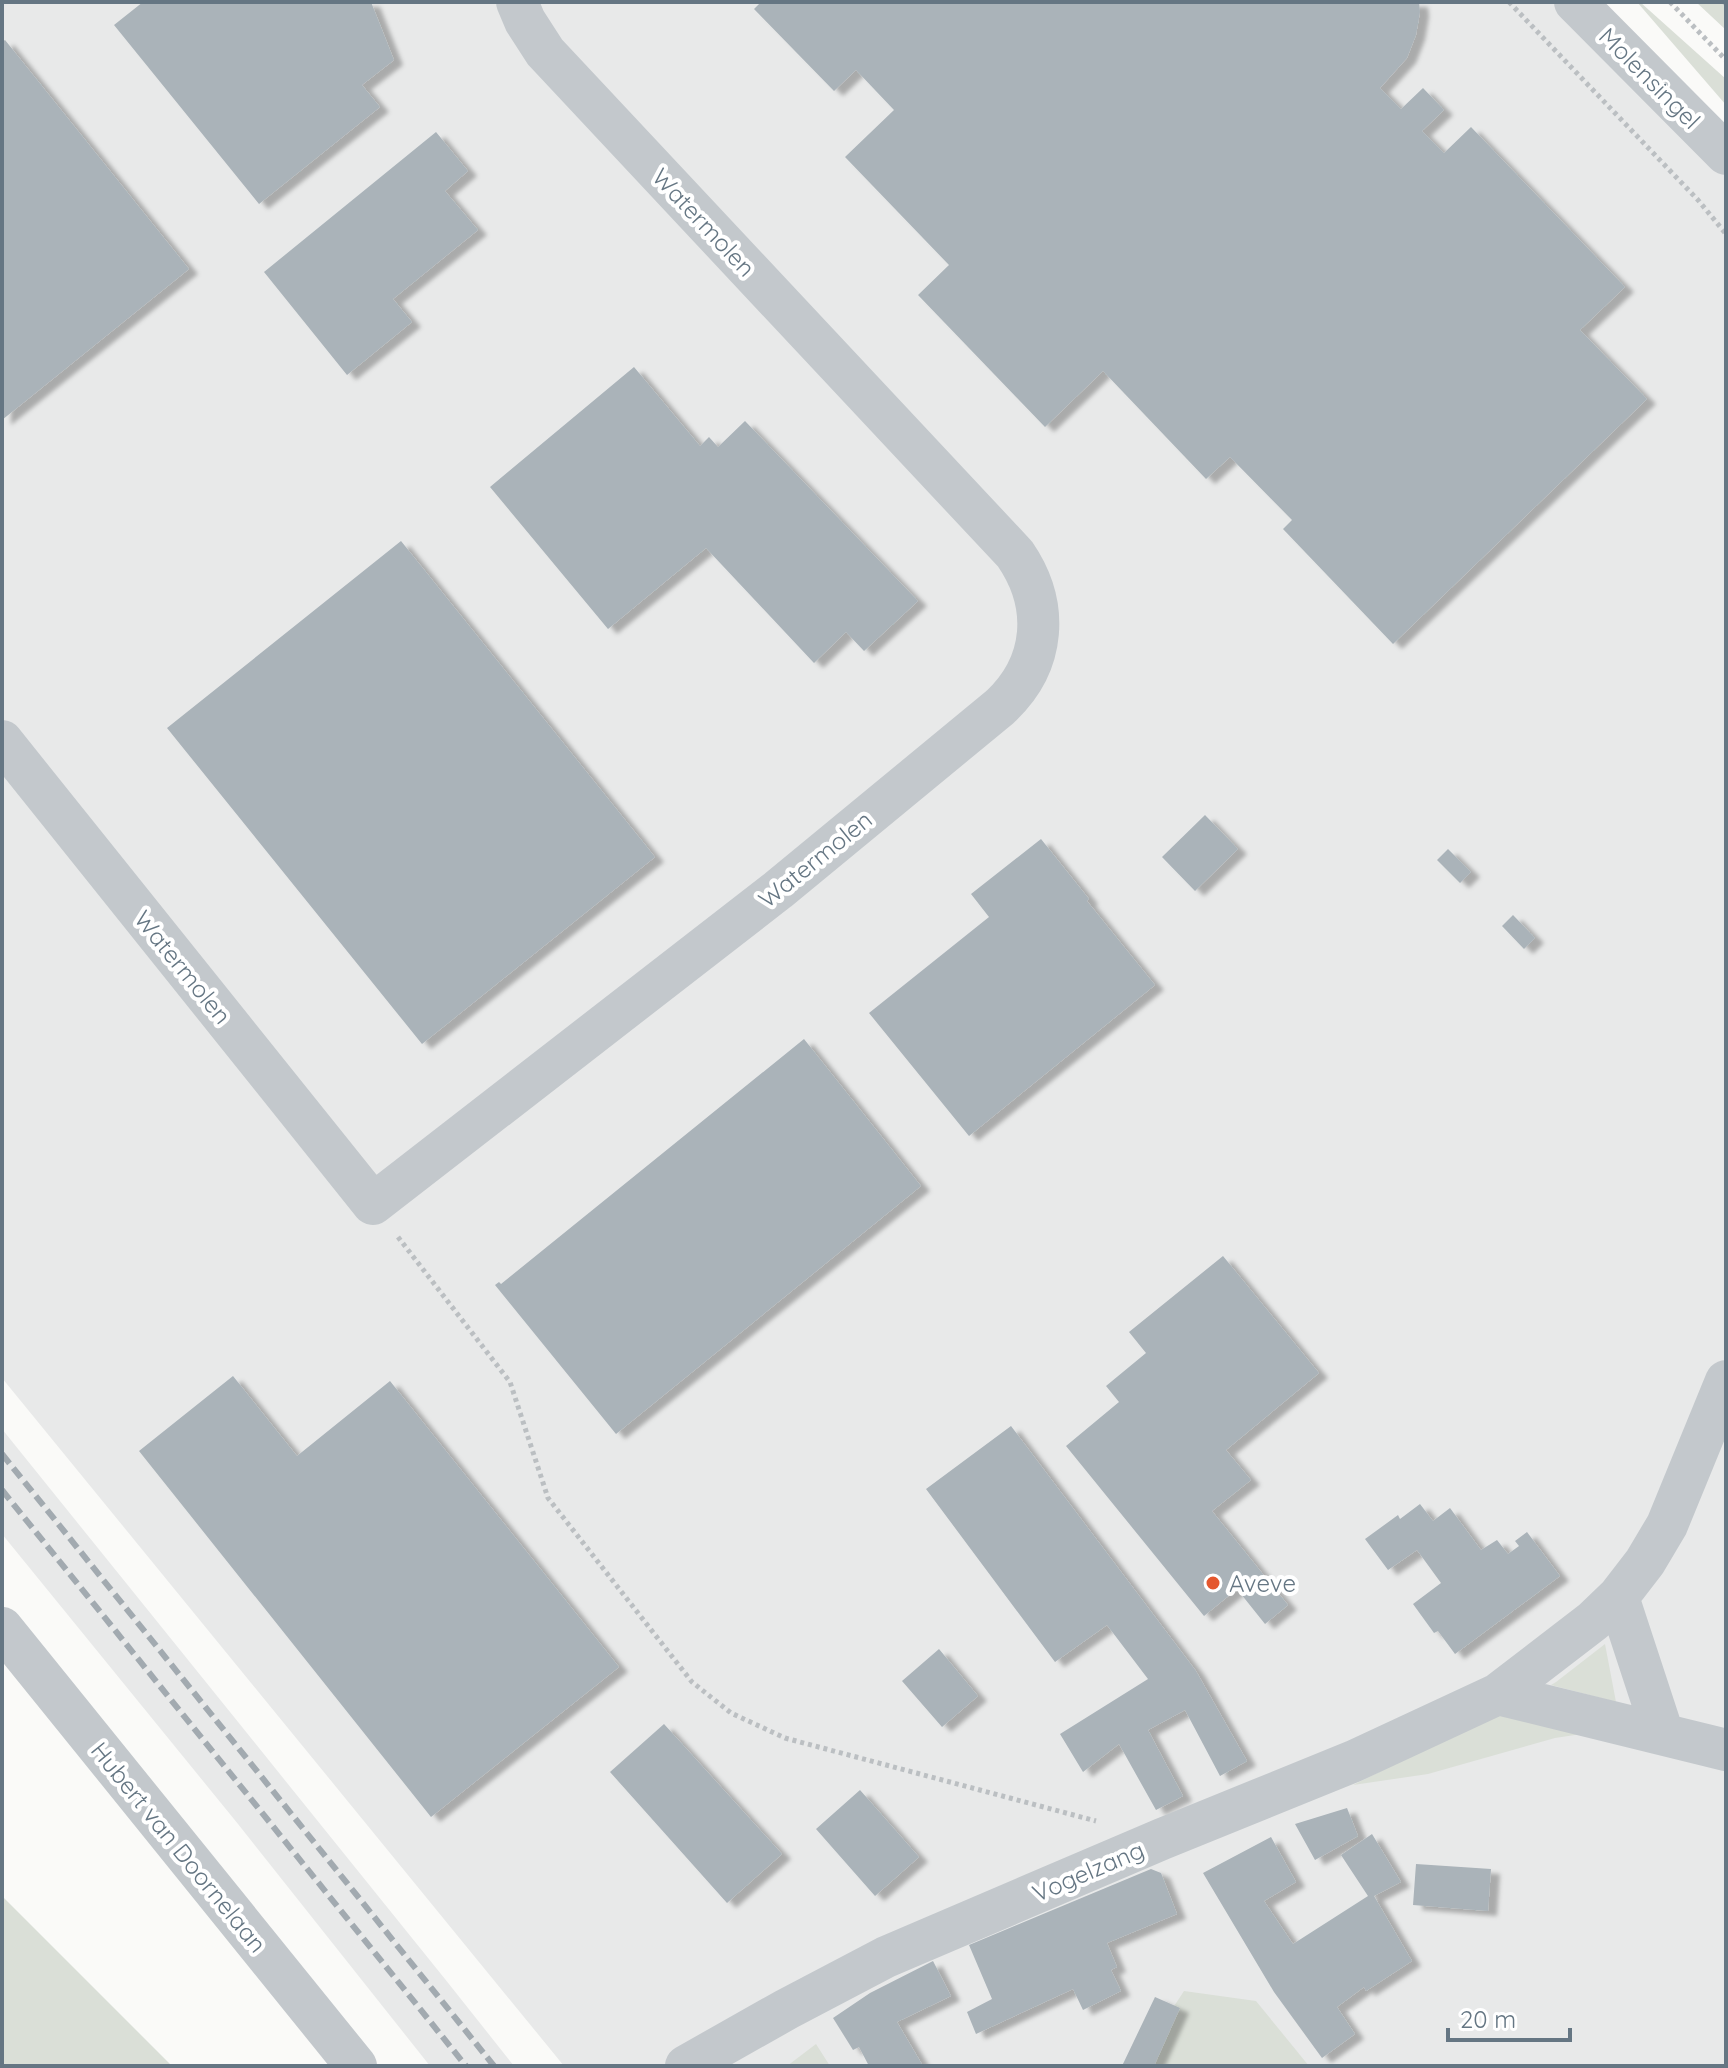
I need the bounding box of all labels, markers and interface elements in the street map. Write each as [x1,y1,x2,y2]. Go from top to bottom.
street label: Molensingel [1593,21,1707,135]
street label: Watermolen [646,162,762,282]
street label: Watermolen [752,804,878,914]
street label: Watermolen [128,904,238,1030]
place label: Aveve [1229,1568,1296,1598]
marker: Aveve [1204,1574,1222,1592]
street label: Hubert van Doornelaan [85,1736,273,1958]
street label: Vogelzang [1028,1834,1148,1908]
scale bar [1448,1992,1570,2042]
text: 20 m [1460,2004,1516,2034]

